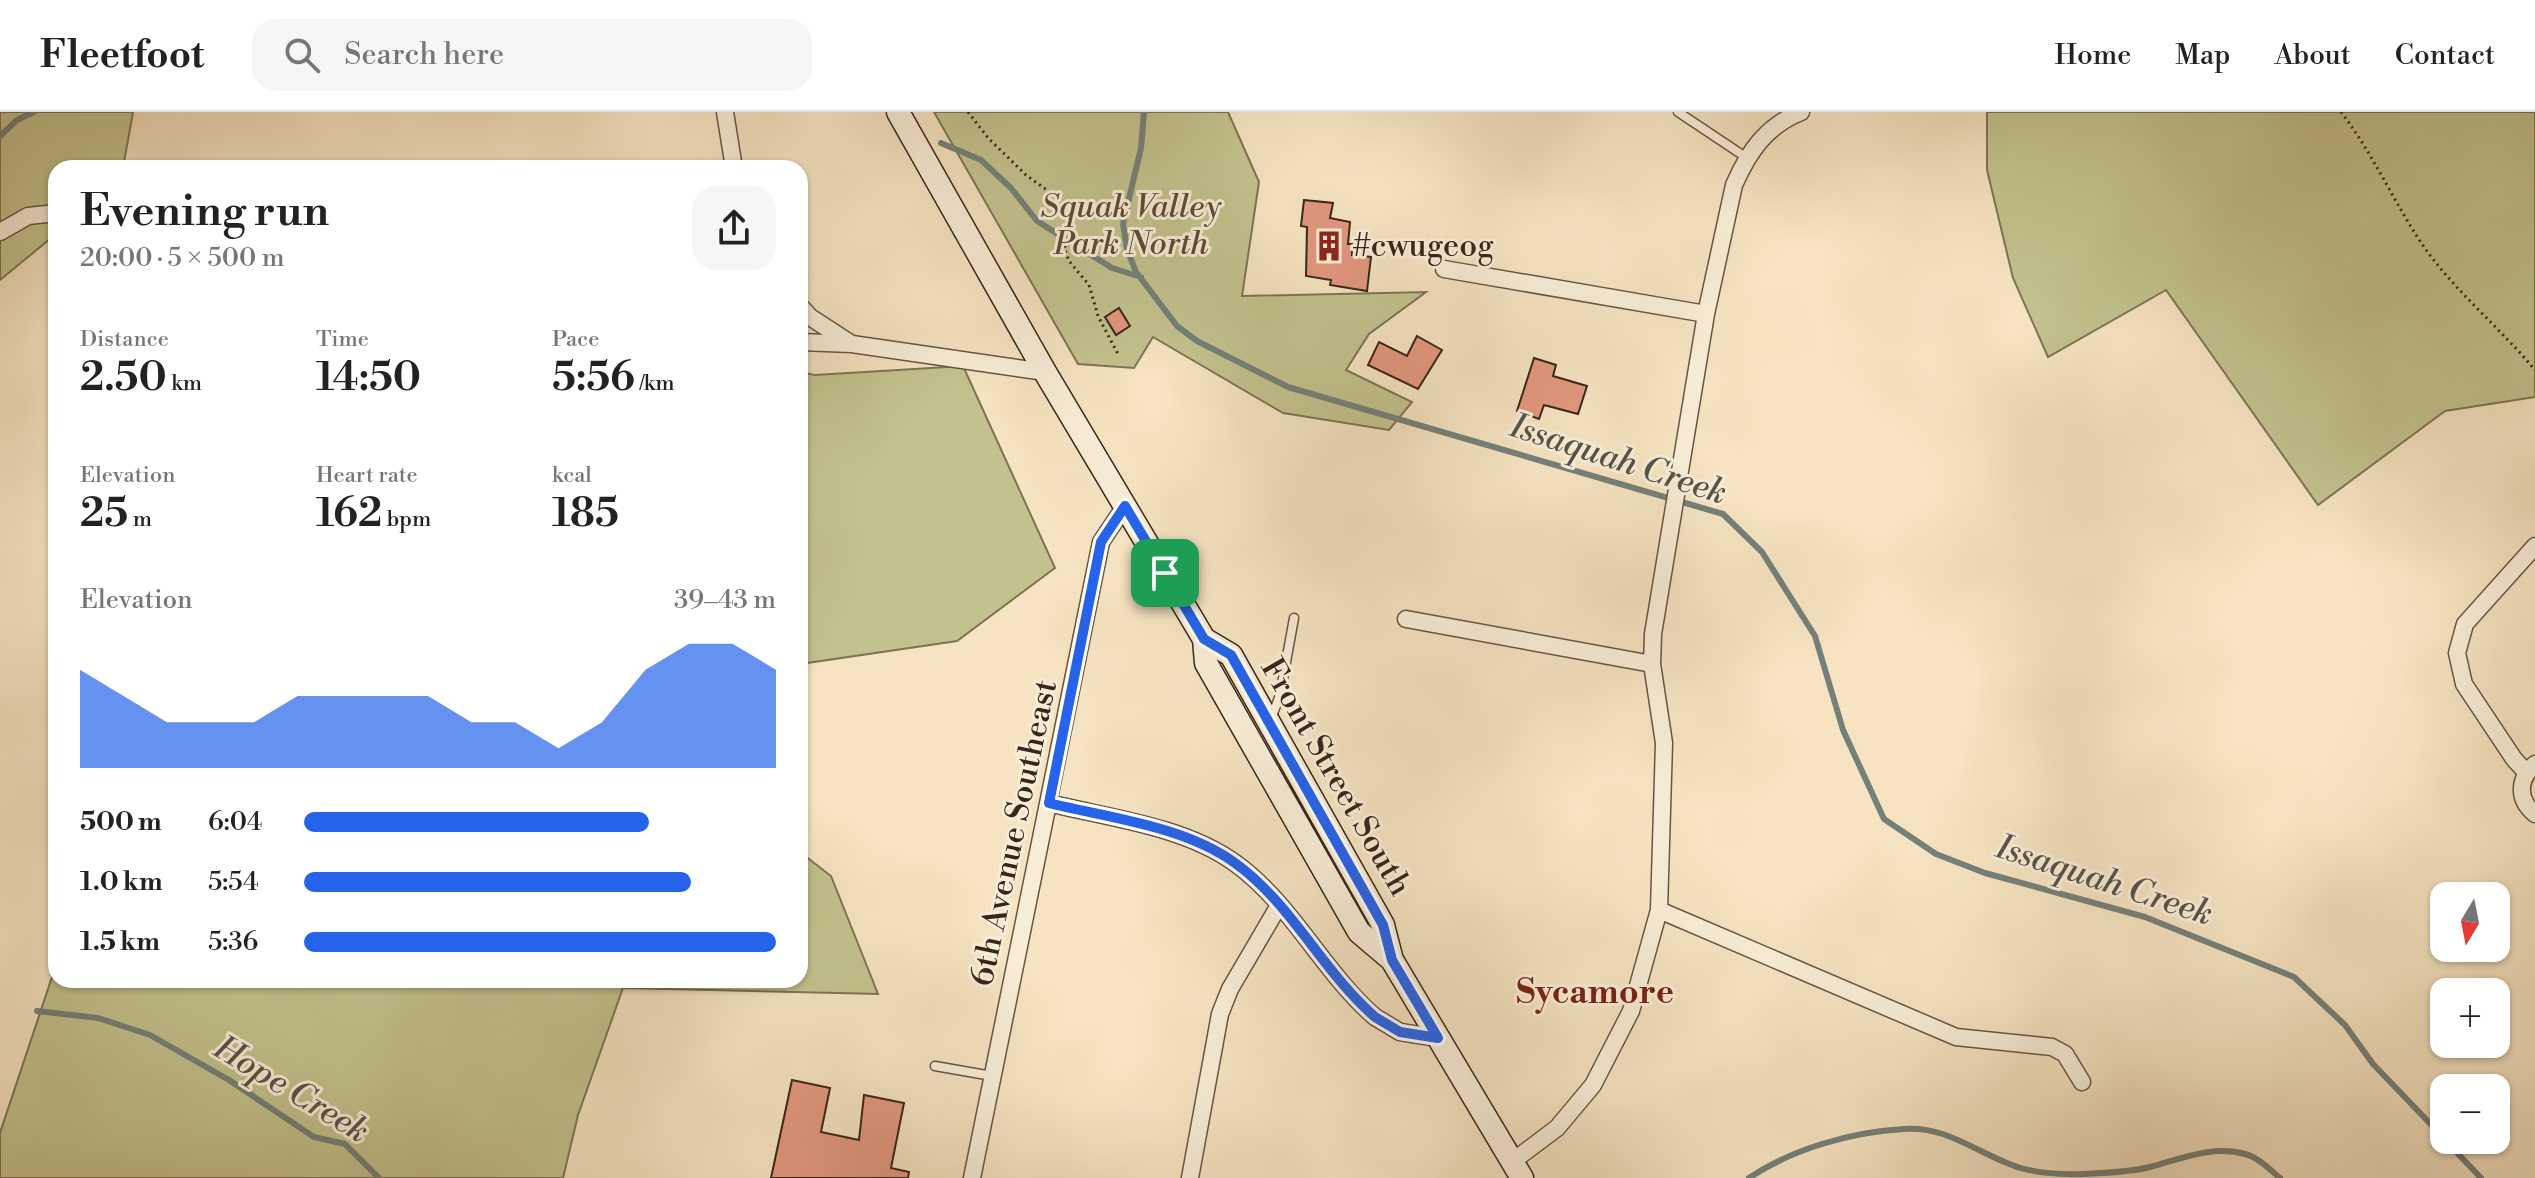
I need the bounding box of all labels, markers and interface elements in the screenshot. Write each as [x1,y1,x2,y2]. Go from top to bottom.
search box [252,19,812,91]
text: Fleetfoot [40,32,204,79]
icon: search [280,33,324,77]
text: Search here [344,36,504,74]
text: Home [2055,38,2131,73]
text: Map [2175,38,2230,73]
text: About [2274,38,2351,73]
text: Contact [2395,38,2495,73]
text: Evening run [80,184,329,239]
button: share [692,186,776,270]
park label: Squak Valley Park North [1041,187,1223,264]
place label: #cwugeog [1353,226,1494,266]
building icon: #cwugeog [1312,229,1346,263]
text: 20:00 · 5 × 500 m [80,242,284,274]
text: Distance [80,326,169,353]
text: Time [316,326,369,353]
text: Pace [552,326,599,353]
text: 2.50 [80,353,167,403]
text: 14:50 [316,353,421,403]
text: 5:56 [552,353,635,403]
text: km [167,370,202,397]
text: /km [635,370,674,397]
water label: Issaquah Creek [1503,405,1732,515]
text: Elevation [80,462,175,489]
text: Heart rate [316,462,418,489]
text: kcal [552,462,592,489]
text: 25 [80,489,128,539]
text: 162 [316,489,382,539]
text: 185 [552,489,619,539]
text: m [128,506,152,533]
text: bpm [382,506,431,533]
pin [1131,539,1199,607]
icon: arrive [1143,551,1187,595]
text: Elevation [80,584,193,616]
text: 39–43 m [674,584,776,616]
street label: Front Street South [1252,651,1420,903]
street label: 6th Avenue Southeast [962,676,1066,990]
text: 500 m [80,806,162,838]
text: 6:04 [208,806,262,838]
water label: Issaquah Creek [1989,826,2218,936]
text: 1.0 km [80,866,163,898]
text: 5:54 [208,866,259,898]
north arrow [2430,882,2510,962]
map controls [2430,882,2510,1154]
text: 1.5 km [80,926,160,958]
text: 5:36 [208,926,258,958]
district label: Sycamore [1516,972,1674,1014]
button: + [2430,978,2510,1058]
water label: Hope Creek [205,1027,376,1153]
button: − [2430,1074,2510,1154]

